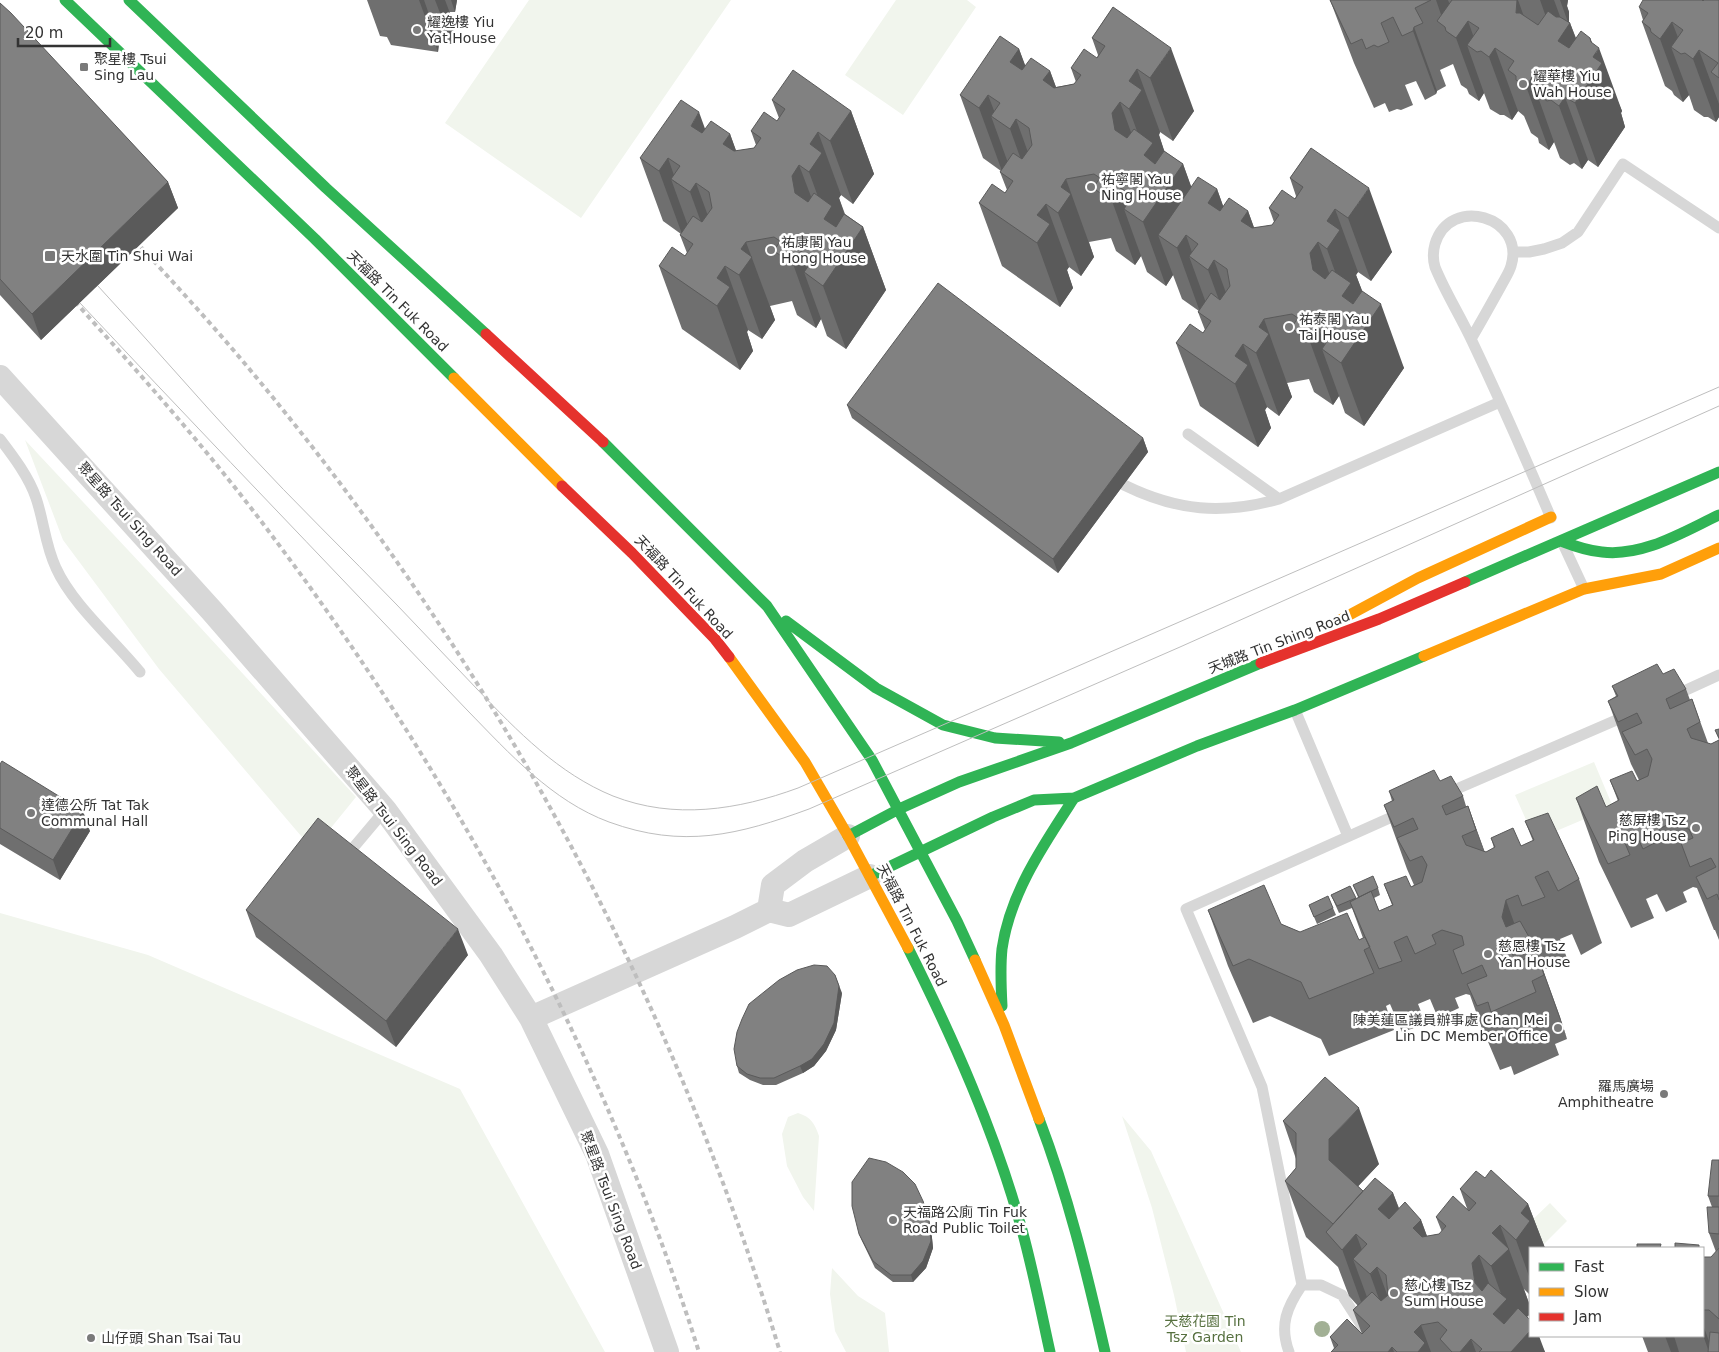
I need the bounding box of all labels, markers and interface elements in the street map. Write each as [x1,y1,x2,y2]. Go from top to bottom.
place label: 耀逸樓 Yiu Yat House [426,14,496,46]
scale bar [18,15,110,47]
text: 20 m [25,24,63,42]
marker: 耀逸樓 Yiu Yat House [411,24,423,36]
place label: 聚星樓 Tsui Sing Lau [94,51,167,83]
marker: 聚星樓 Tsui Sing Lau [78,61,90,73]
place label: 耀華樓 Yiu Wah House [1533,68,1612,100]
marker: 耀華樓 Yiu Wah House [1517,78,1529,90]
place label: 祐寧閣 Yau Ning House [1101,171,1181,203]
marker: 祐寧閣 Yau Ning House [1085,181,1097,193]
place label: 祐康閣 Yau Hong House [781,234,866,266]
marker: 祐康閣 Yau Hong House [765,244,777,256]
street label: 天福路 Tin Fuk Road [344,247,452,355]
place label: 天水圍 Tin Shui Wai [61,248,193,264]
marker: 天水圍 Tin Shui Wai [43,249,57,263]
place label: 祐泰閣 Yau Tai House [1298,311,1370,343]
marker: 祐泰閣 Yau Tai House [1283,321,1295,333]
street label: 聚星路 Tsui Sing Road [75,459,185,579]
street label: 天福路 Tin Fuk Road [632,532,736,642]
street label: 天城路 Tin Shing Road [1206,608,1352,676]
street label: 聚星路 Tsui Sing Road [342,763,446,889]
place label: 達德公所 Tat Tak Communal Hall [41,797,150,829]
marker: 達德公所 Tat Tak Communal Hall [25,807,37,819]
place label: 慈屏樓 Tsz Ping House [1608,812,1686,844]
marker: 慈屏樓 Tsz Ping House [1690,822,1702,834]
street label: 天福路 Tin Fuk Road [874,861,950,989]
place label: 慈恩樓 Tsz Yan House [1497,938,1570,970]
marker: 慈恩樓 Tsz Yan House [1482,948,1494,960]
place label: 陳美蓮區議員辦事處 Chan Mei Lin DC Member Office [1352,1012,1548,1044]
marker: 陳美蓮區議員辦事處 Chan Mei Lin DC Member Office [1552,1022,1564,1034]
place label: 羅馬廣場 Amphitheatre [1558,1078,1654,1110]
marker: 羅馬廣場 Amphitheatre [1658,1088,1670,1100]
street label: 聚星路 Tsui Sing Road [577,1128,645,1272]
place label: 天福路公廁 Tin Fuk Road Public Toilet [903,1204,1028,1236]
marker: 天福路公廁 Tin Fuk Road Public Toilet [887,1214,899,1226]
legend [1529,1247,1704,1337]
text: Fast [1574,1258,1604,1276]
place label: 慈心樓 Tsz Sum House [1404,1277,1484,1309]
text: Slow [1574,1283,1609,1301]
marker: 慈心樓 Tsz Sum House [1388,1287,1400,1299]
text: Jam [1573,1308,1602,1326]
park label: 天慈花園 Tin Tsz Garden [1164,1313,1246,1345]
place label: 山仔頭 Shan Tsai Tau [101,1330,241,1346]
marker: 山仔頭 Shan Tsai Tau [85,1332,97,1344]

